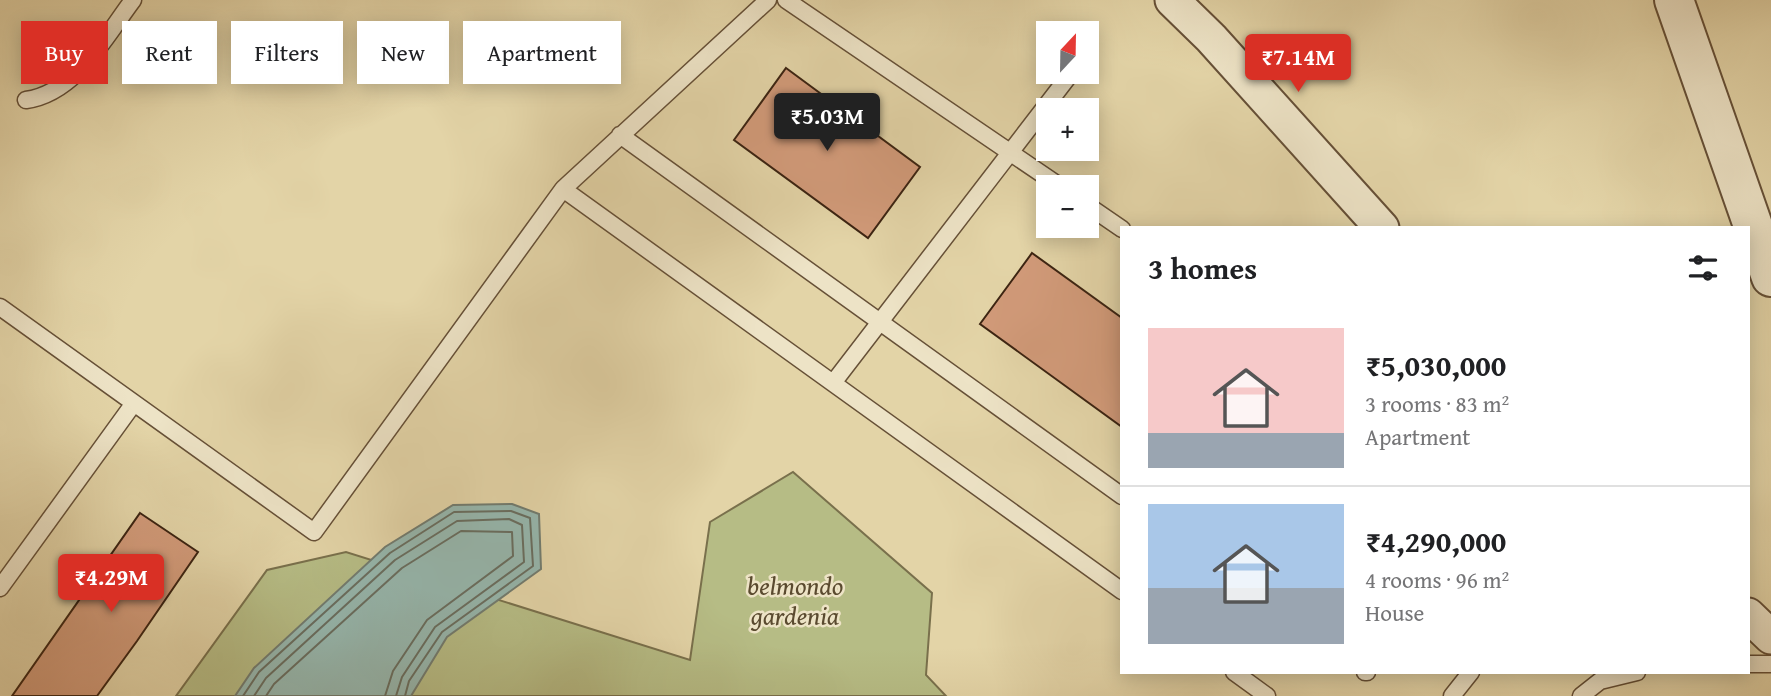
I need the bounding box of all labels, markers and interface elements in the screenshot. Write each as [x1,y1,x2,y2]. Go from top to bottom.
chip: Buy [21,21,108,84]
chip: Rent [122,21,217,84]
chip: Filters [231,21,343,84]
chip: New [357,21,449,84]
chip: Apartment [463,21,621,84]
north arrow [1036,21,1099,84]
map controls [1036,21,1099,238]
pin: ₹7.14M [1241,34,1355,94]
text: ₹7.14M [1261,40,1335,73]
pin: ₹5.03M [770,94,884,153]
button: + [1036,98,1099,161]
text: ₹5.03M [790,99,864,132]
button: − [1036,175,1099,238]
text: 3 homes [1148,246,1257,290]
icon: filters [1684,249,1722,287]
text: ₹5,030,000 [1365,343,1506,387]
icon: home [1204,356,1288,440]
text: 3 rooms · 83 m² [1365,387,1509,420]
text: Apartment [1365,420,1470,453]
text: ₹4,290,000 [1365,519,1506,563]
icon: home [1204,532,1288,616]
pin: ₹4.29M [54,554,168,614]
text: ₹4.29M [74,560,148,593]
text: 4 rooms · 96 m² [1365,563,1509,596]
park label: belmondo gardenia [747,566,843,635]
text: House [1365,596,1424,629]

